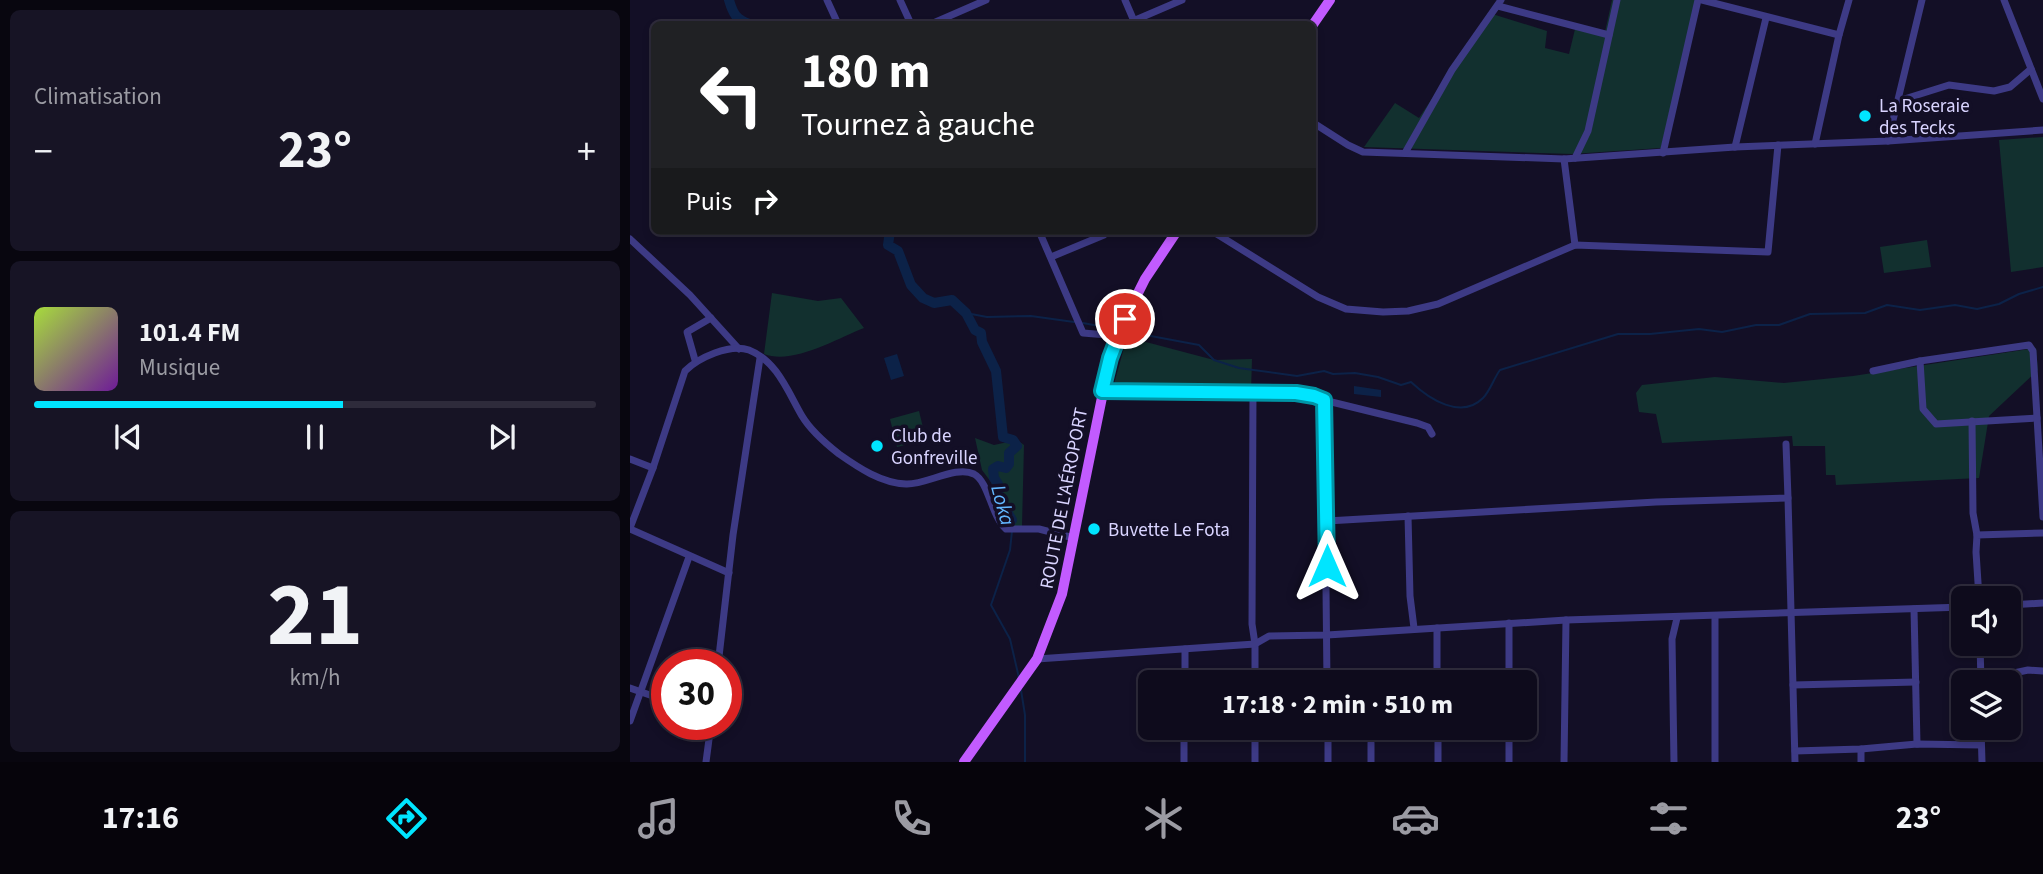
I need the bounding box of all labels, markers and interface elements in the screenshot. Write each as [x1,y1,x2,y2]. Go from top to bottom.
text: 180 m [801,37,930,107]
icon: left [686,49,777,140]
text: Climatisation [34,80,162,113]
place label: La Roseraie des Tecks [1879,93,1970,142]
text: Tournez à gauche [801,102,1035,148]
marker: La Roseraie des Tecks [1857,108,1873,124]
text: 23° [278,114,352,188]
text: − [34,125,53,179]
text: + [577,125,596,179]
icon: right [746,182,784,220]
text: Puis [686,183,732,220]
pin [1095,289,1155,349]
icon: arrive [1106,300,1144,338]
text: 101.4 FM [139,314,240,351]
text: Musique [139,351,220,384]
street label: ROUTE DE L'AÉROPORT [1034,405,1095,591]
icon: previous [109,418,147,456]
icon: pause [296,418,334,456]
icon: next [483,418,521,456]
place label: Club de Gonfreville [891,423,978,472]
marker: Club de Gonfreville [869,438,885,454]
water label: Loka [983,481,1023,529]
place label: Buvette Le Fota [1108,517,1230,544]
marker: Buvette Le Fota [1086,521,1102,537]
position arrow [1290,529,1364,603]
text: 21 [267,551,363,680]
map controls [1951,586,2021,740]
button: sound [1951,586,2021,656]
speed limit sign: 30 [651,649,742,740]
text: km/h [289,661,341,694]
button: layers [1951,670,2021,740]
text: 17:18 · 2 min · 510 m [1222,686,1453,723]
icon: directions [382,794,431,843]
icon: music [634,794,683,843]
icon: phone [887,794,936,843]
icon: climate [1139,794,1188,843]
icon: car [1391,794,1440,843]
icon: filters [1644,794,1693,843]
text: 17:16 [102,795,179,841]
text: 23° [1896,795,1941,841]

